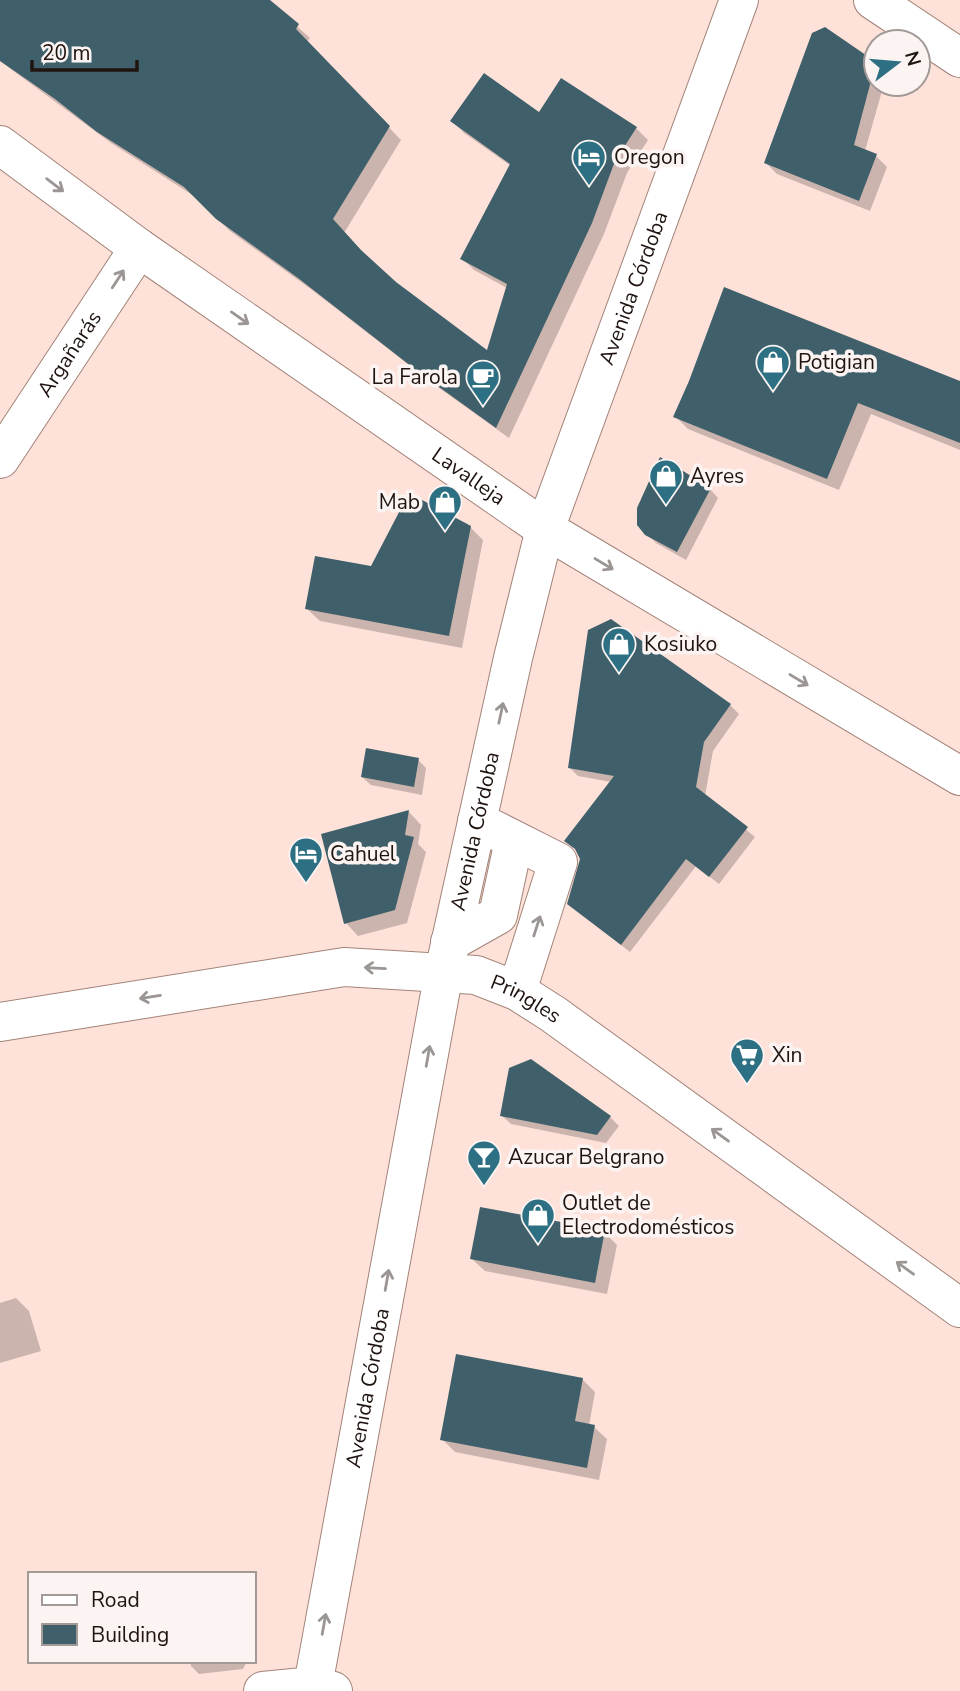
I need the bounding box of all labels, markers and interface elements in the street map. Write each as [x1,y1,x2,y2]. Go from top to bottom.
scale bar [32,28,136,72]
north arrow [862,28,932,98]
text: 20 m [42,39,91,67]
text: N [898,48,927,69]
hotel icon: Oregon [570,138,608,187]
place label: Oregon [614,143,685,171]
one-way arrow [45,178,64,193]
street label: Avenida Córdoba [592,207,674,369]
one-way arrow [111,270,125,289]
street label: Argañarás [31,305,108,402]
one-way arrow [230,311,249,325]
shop icon: Potigian [754,343,792,392]
place label: Potigian [798,348,875,376]
cafe icon: La Farola [464,358,502,407]
place label: La Farola [371,363,458,391]
street label: Lavalleja [426,441,511,512]
shop icon: Ayres [647,457,685,506]
place label: Ayres [690,462,744,490]
shop icon: Mab [426,483,464,532]
place label: Mab [379,488,420,516]
one-way arrow [593,557,613,571]
shop icon: Kosiuko [600,625,638,674]
place label: Kosiuko [644,630,717,658]
one-way arrow [789,673,809,687]
one-way arrow [494,702,508,725]
street label: Avenida Córdoba [444,749,506,914]
hotel icon: Cahuel [287,835,325,884]
place label: Cahuel [330,840,397,868]
one-way arrow [532,915,545,937]
one-way arrow [364,962,387,975]
street label: Pringles [487,968,567,1030]
one-way arrow [139,991,162,1004]
supermarket icon: Xin [728,1036,766,1085]
place label: Xin [772,1041,802,1069]
one-way arrow [422,1045,435,1068]
one-way arrow [711,1128,730,1142]
bar icon: Azucar Belgrano [465,1138,503,1187]
place label: Azucar Belgrano [508,1143,664,1171]
place label: Outlet de Electrodomésticos [562,1189,734,1241]
shop icon: Outlet de Electrodomésticos [519,1196,557,1245]
one-way arrow [896,1261,915,1275]
one-way arrow [381,1269,394,1292]
street label: Avenida Córdoba [339,1306,396,1470]
legend [28,1572,256,1663]
text: Road [91,1586,140,1614]
one-way arrow [318,1613,331,1636]
text: Building [91,1621,169,1649]

